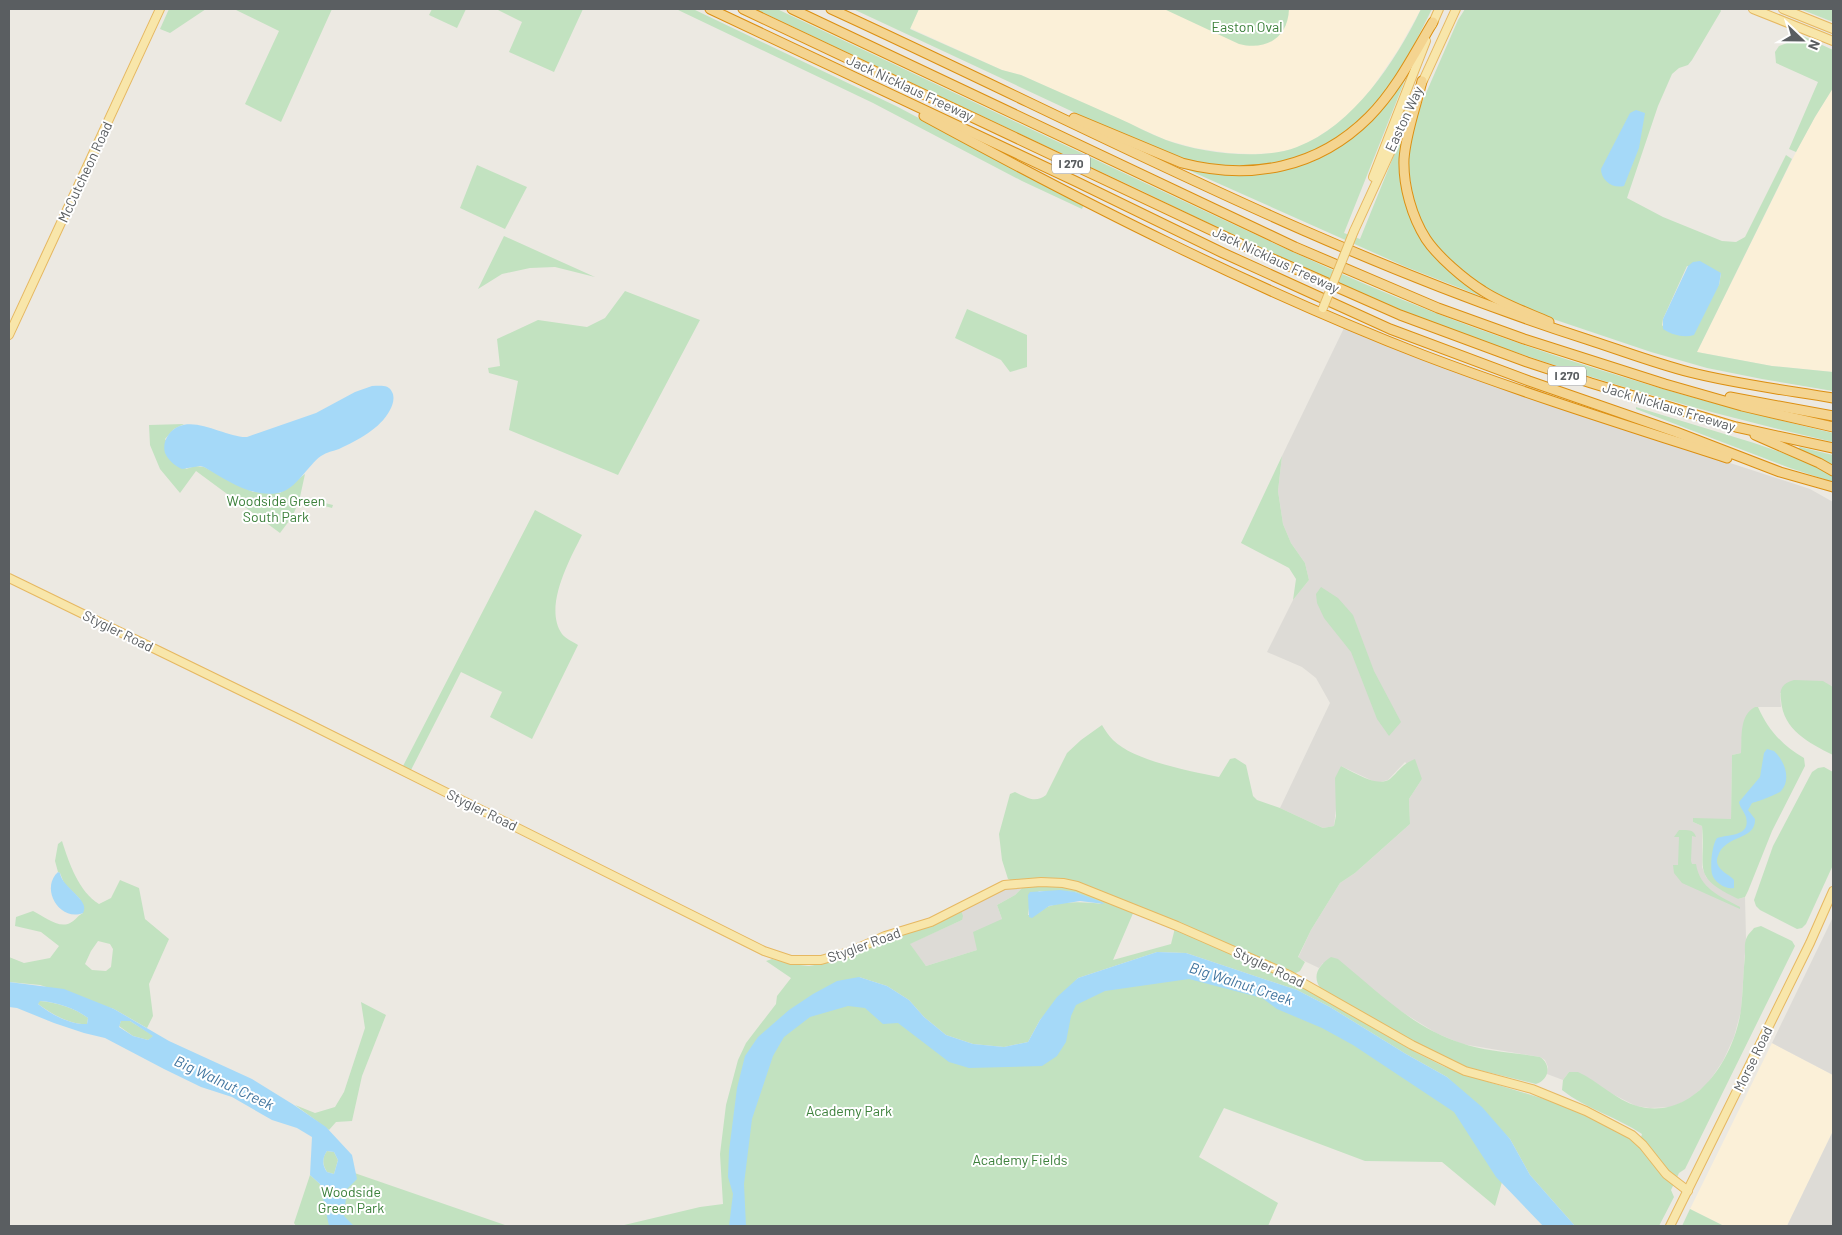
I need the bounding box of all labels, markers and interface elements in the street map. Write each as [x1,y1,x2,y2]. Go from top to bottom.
north arrow [1777,15,1827,65]
park label: Easton Oval [1212,18,1282,35]
text: N [1805,38,1824,53]
street label: Jack Nicklaus Freeway [844,51,977,125]
street label: Easton Way [1381,83,1426,154]
street label: McCutcheon Road [54,119,115,225]
road number: I 270 [1052,154,1090,173]
street label: Jack Nicklaus Freeway [1210,223,1343,297]
road number: I 270 [1548,366,1586,386]
street label: Jack Nicklaus Freeway [1601,378,1738,435]
park label: Woodside Green South Park [227,492,325,525]
street label: Stygler Road [80,606,156,655]
street label: Stygler Road [444,785,520,834]
street label: Stygler Road [825,923,903,966]
street label: Stygler Road [1231,943,1307,990]
water label: Big Walnut Creek [1187,958,1296,1008]
street label: Morse Road [1729,1023,1776,1094]
water label: Big Walnut Creek [172,1051,278,1113]
park label: Academy Park [806,1102,892,1119]
park label: Academy Fields [972,1151,1068,1168]
park label: Woodside Green Park [318,1183,384,1216]

